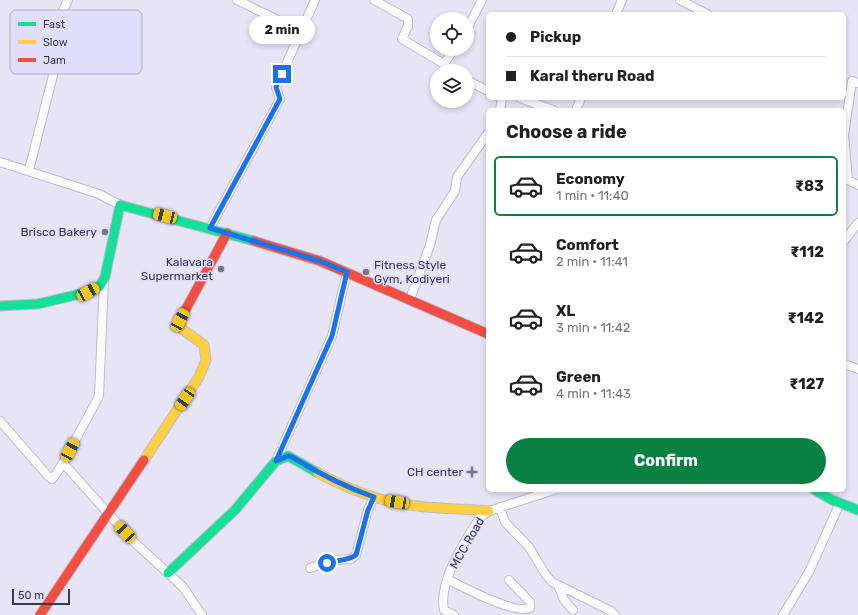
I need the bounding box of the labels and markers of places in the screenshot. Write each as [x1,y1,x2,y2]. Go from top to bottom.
place label: Brisco Bakery [21,225,97,239]
marker: Brisco Bakery [100,227,110,237]
place label: Kalavara Supermarket [141,255,213,283]
place label: Fitness Style Gym, Kodiyeri [374,258,450,286]
marker: Kalavara Supermarket [216,264,226,274]
marker: Fitness Style Gym, Kodiyeri [361,267,371,277]
place label: CH center [407,465,463,479]
marker: CH center [466,466,478,478]

